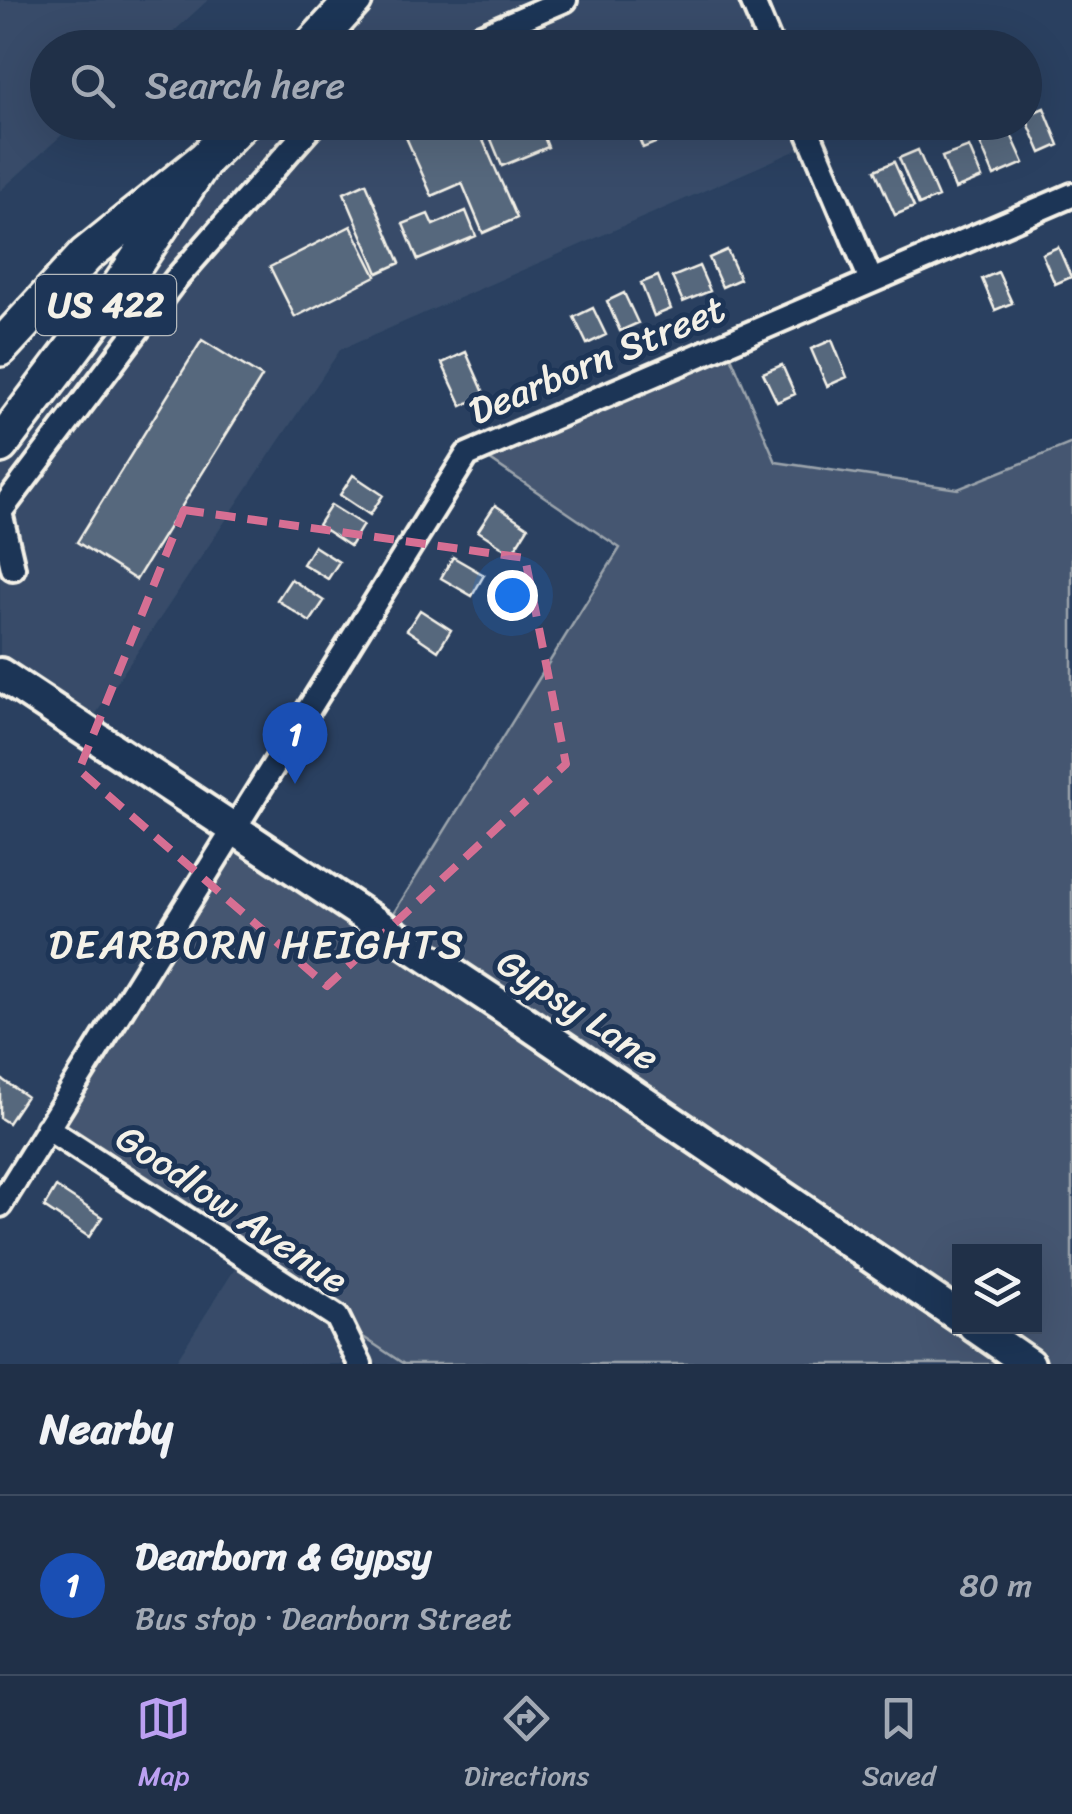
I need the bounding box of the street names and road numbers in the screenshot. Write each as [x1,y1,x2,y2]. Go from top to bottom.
road number: US 422 [36,275,176,335]
street label: Dearborn Street [458,276,736,444]
street label: Gypsy Lane [482,930,674,1090]
street label: Goodlow Avenue [102,1106,362,1312]

